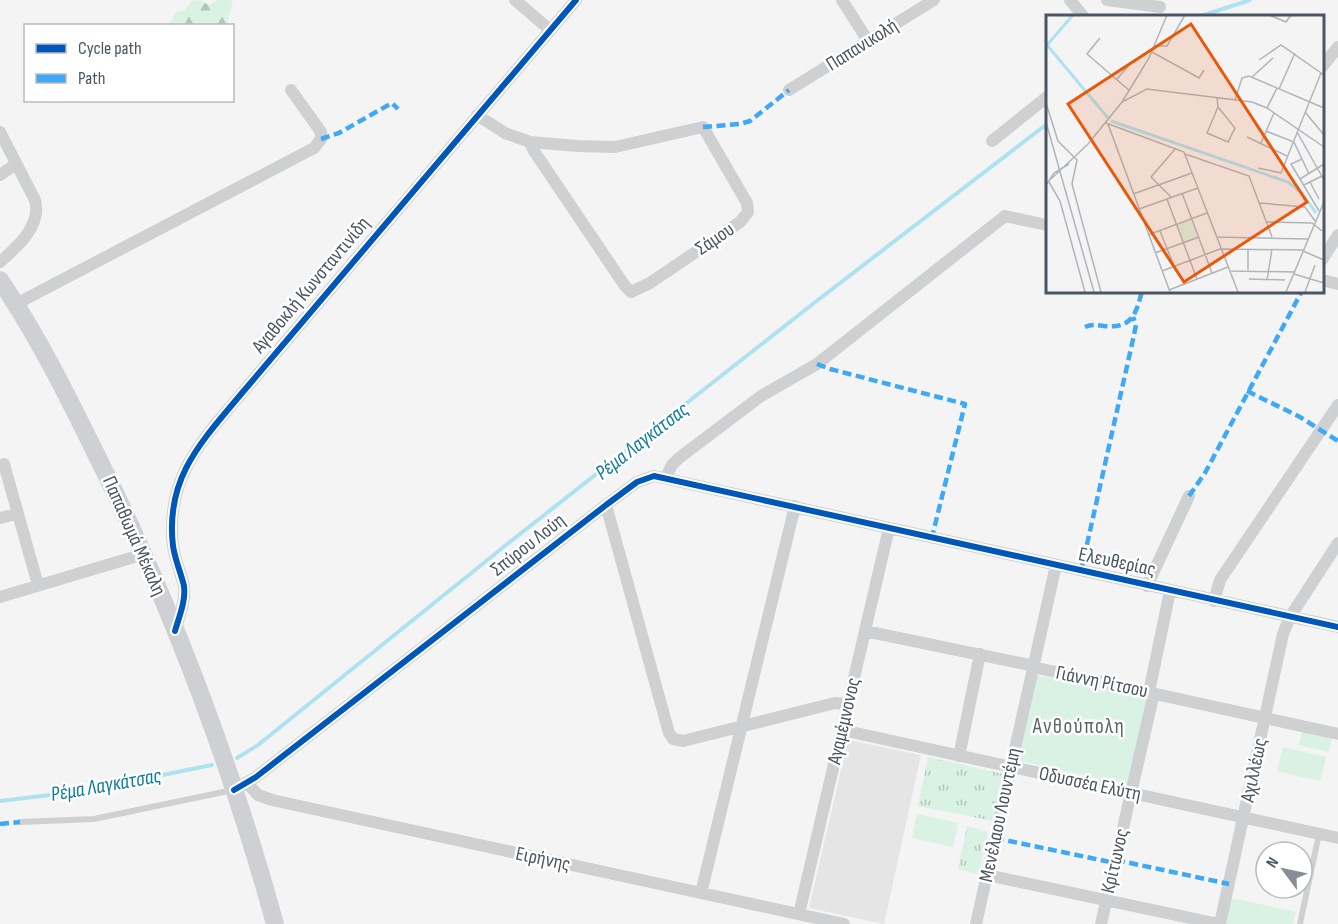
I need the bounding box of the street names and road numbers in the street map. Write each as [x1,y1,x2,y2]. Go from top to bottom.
street label: Παπανικολή [822,14,902,76]
street label: Αγαθοκλή Κωνσταντινίδη [246,212,375,359]
street label: Σάμου [691,217,739,261]
street label: Παπαθωμά Μέκαλη [97,473,171,599]
street label: Σπύρου Λούη [486,508,570,582]
street label: Ελευθερίας [1076,542,1158,582]
street label: Γιάννη Ρίτσου [1054,661,1150,703]
street label: Αγαμέμνονoς [822,675,866,768]
street label: Αχιλλέως [1235,736,1272,805]
street label: Μενέλαου Λουντέμη [974,746,1026,884]
street label: Οδυσσέα Ελύτη [1037,761,1143,807]
street label: Κρίτωνος [1096,826,1134,896]
street label: Ειρήνης [514,842,573,877]

